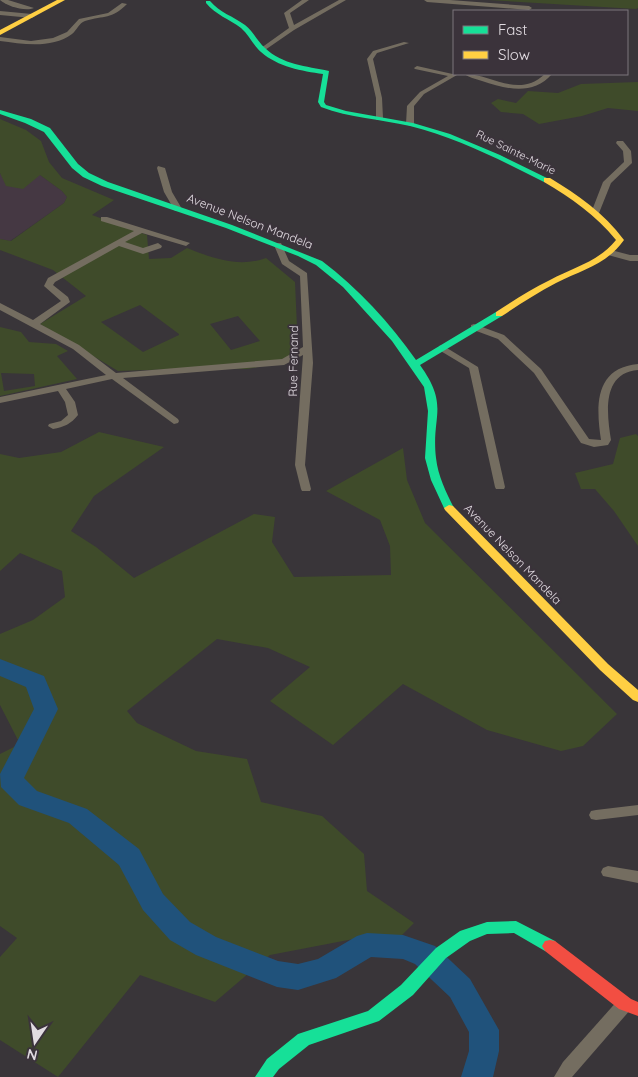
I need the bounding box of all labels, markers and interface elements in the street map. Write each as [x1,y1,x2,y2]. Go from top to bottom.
legend [453,10,628,75]
text: Fast [498,20,527,39]
text: Slow [498,45,530,64]
street label: Rue Sainte-Marie [474,127,558,177]
street label: Avenue Nelson Mandela [185,190,315,252]
street label: Rue Fernand [285,325,301,397]
street label: Avenue Nelson Mandela [461,501,565,607]
north arrow [10,1017,60,1067]
text: N [25,1045,39,1065]

